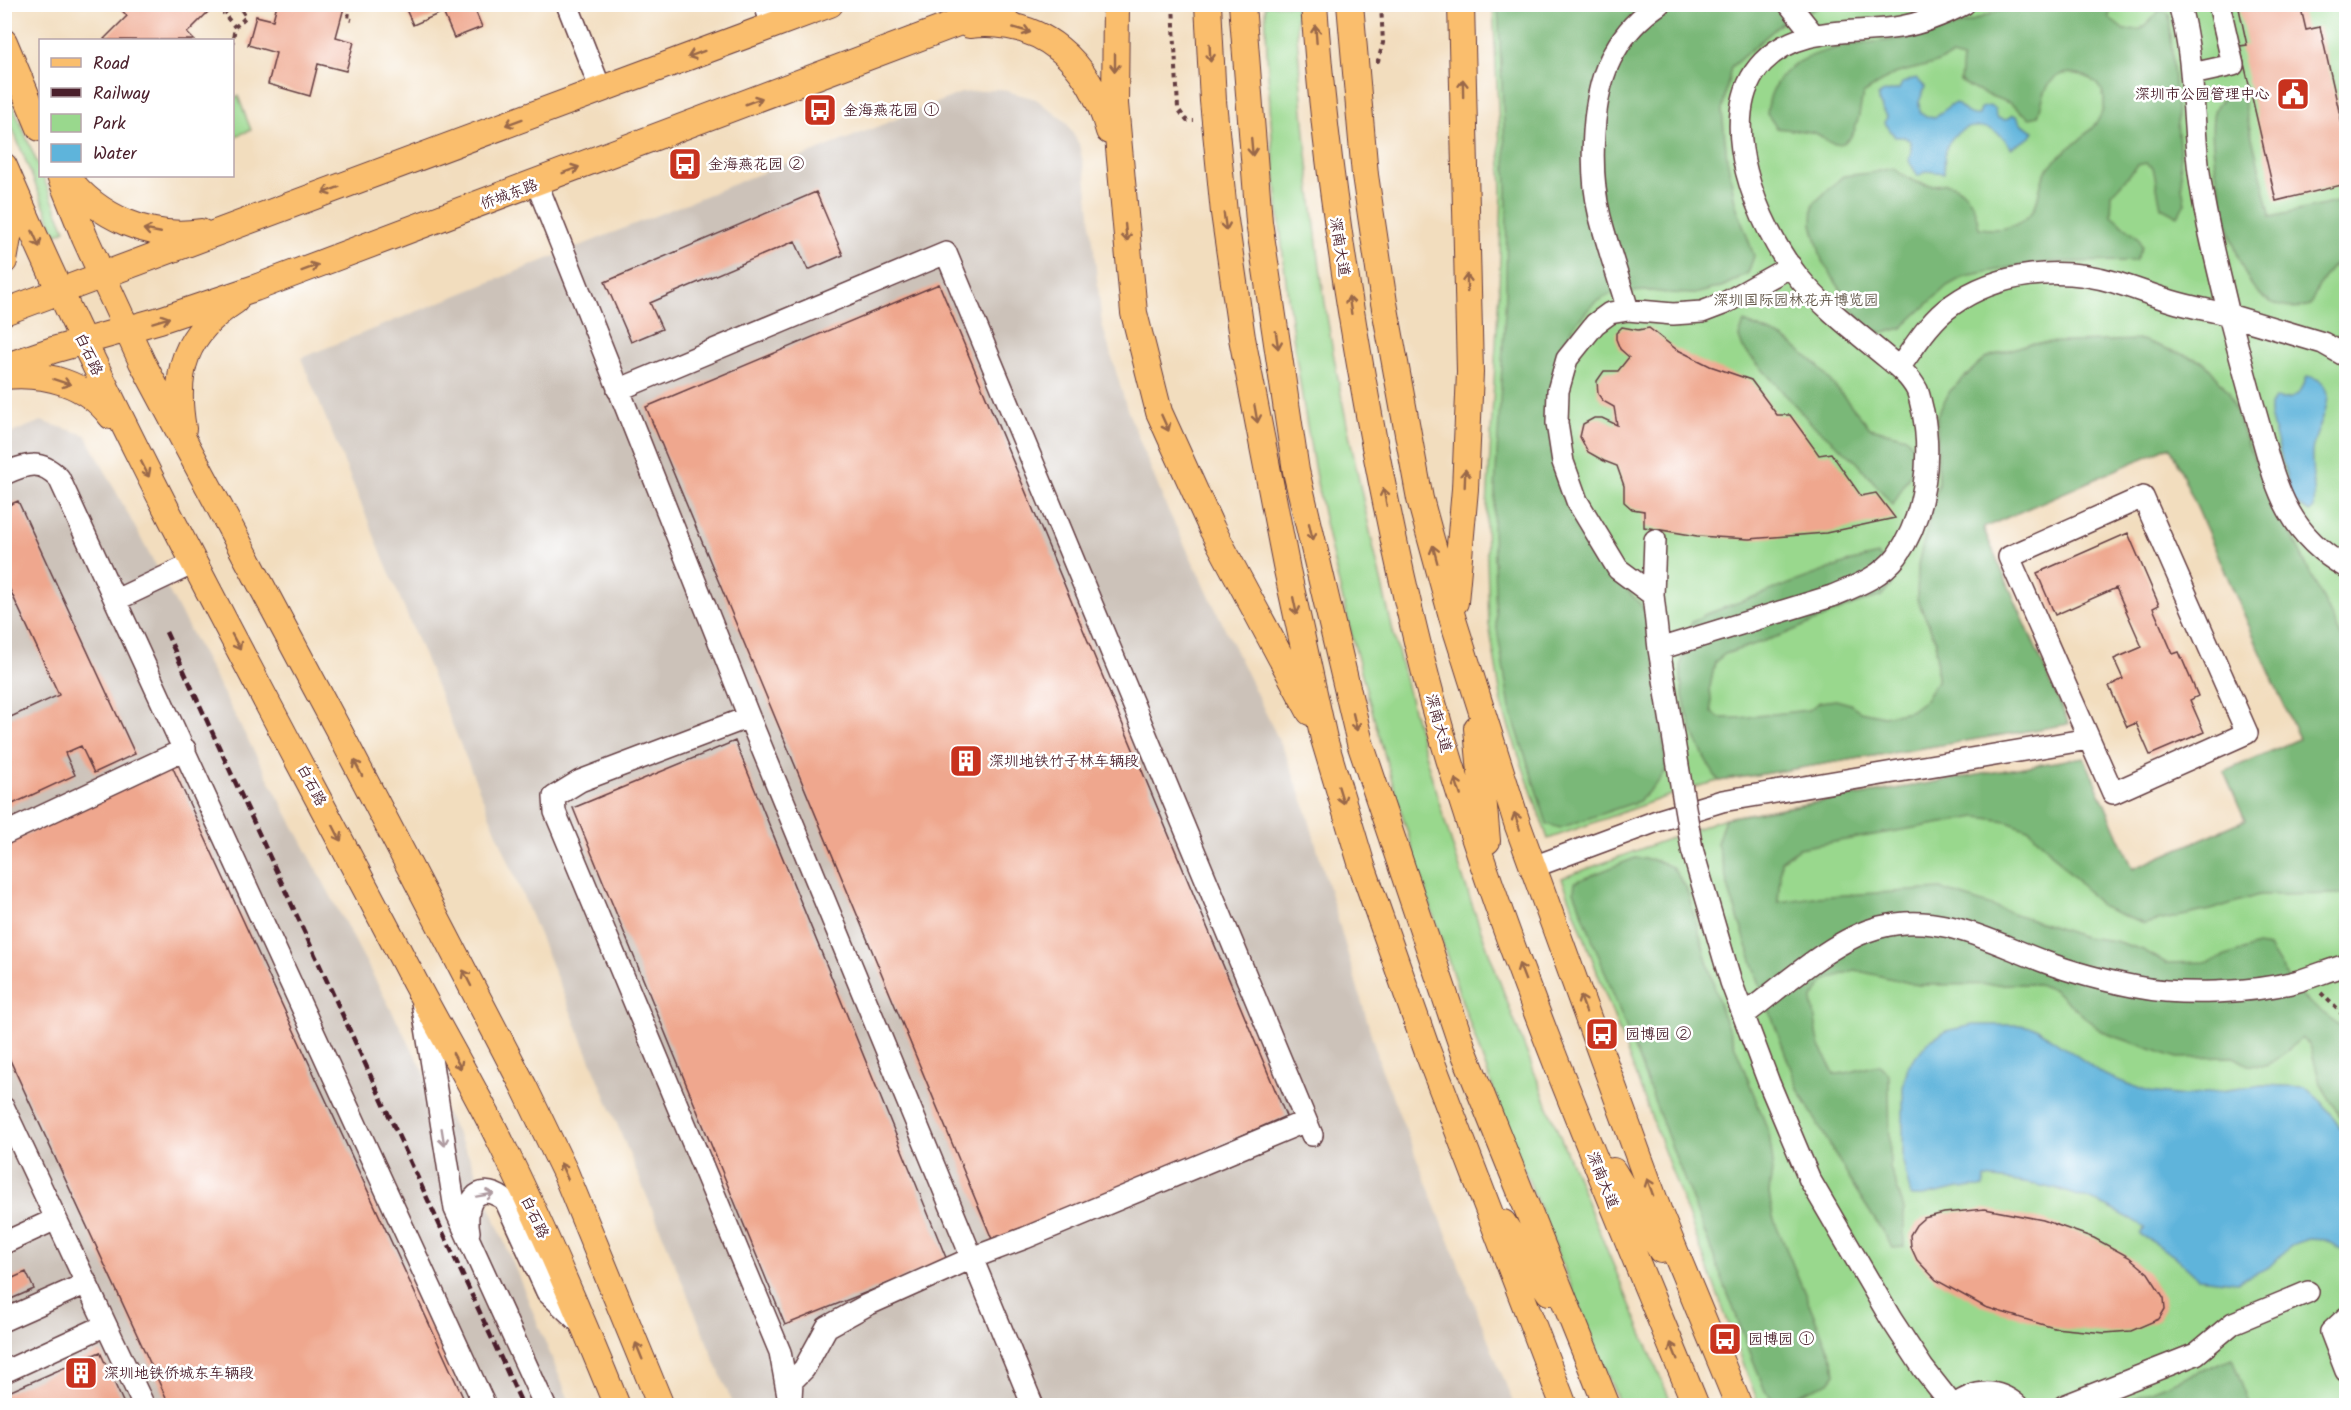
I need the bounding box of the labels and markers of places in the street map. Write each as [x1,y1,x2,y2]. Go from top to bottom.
public building icon: 深圳市公园管理中心 [2275,76,2311,112]
place label: 深圳市公园管理中心 [2135,83,2270,107]
bus stop icon: 金海燕花园 ① [802,92,838,128]
place label: 金海燕花园 ① [843,99,939,123]
bus stop icon: 金海燕花园 ② [667,146,703,182]
place label: 金海燕花园 ② [708,153,804,177]
building icon: 深圳地铁竹子林车辆段 [948,743,984,779]
place label: 深圳地铁竹子林车辆段 [989,750,1139,774]
bus stop icon: 园博园 ② [1584,1016,1620,1052]
place label: 园博园 ② [1625,1023,1691,1047]
bus stop icon: 园博园 ① [1707,1321,1743,1357]
place label: 园博园 ① [1748,1328,1814,1352]
building icon: 深圳地铁侨城东车辆段 [63,1355,99,1391]
place label: 深圳地铁侨城东车辆段 [104,1362,254,1386]

